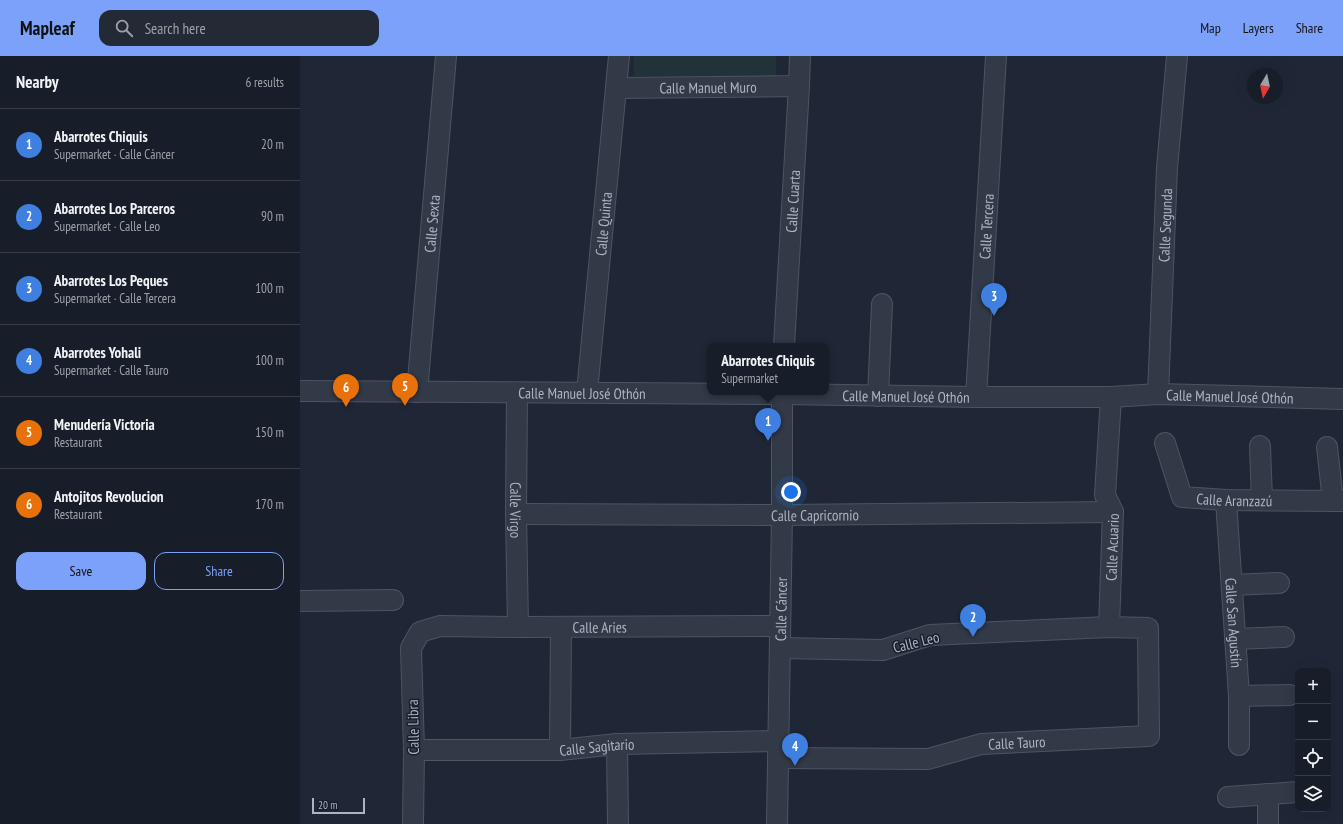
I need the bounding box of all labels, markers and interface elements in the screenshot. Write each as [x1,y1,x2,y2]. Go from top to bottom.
search box [99,10,379,46]
text: Mapleaf [20,16,75,40]
icon: search [113,17,135,39]
text: Search here [145,19,206,38]
text: Map [1200,19,1221,37]
text: Layers [1243,19,1274,37]
text: Share [1296,19,1323,37]
north arrow [1247,68,1283,104]
text: Nearby [16,71,59,93]
text: 6 results [245,74,284,91]
street label: Calle Manuel Muro [659,77,757,97]
text: Abarrotes Chiquis [54,127,148,146]
text: 1 [26,136,32,153]
text: 20 m [261,136,284,153]
text: Supermarket · Calle Cáncer [54,146,175,163]
street label: Calle Cuarta [781,169,804,233]
street label: Calle Segunda [1154,188,1176,262]
street label: Calle Quinta [591,191,616,256]
street label: Calle Tercera [975,193,997,260]
street label: Calle Sexta [420,194,443,253]
text: Abarrotes Los Parceros [54,199,175,218]
text: 2 [26,208,32,225]
text: 90 m [261,208,284,225]
text: Supermarket · Calle Leo [54,218,160,235]
text: Abarrotes Los Peques [54,271,168,290]
text: 3 [26,280,32,297]
text: 100 m [255,280,284,297]
pin: 3 [981,283,1007,316]
text: Supermarket · Calle Tercera [54,290,176,307]
text: Abarrotes Yohali [54,343,141,362]
popup [707,343,829,395]
text: Abarrotes Chiquis [721,351,815,370]
text: 4 [26,352,32,369]
text: 100 m [255,352,284,369]
text: Supermarket · Calle Tauro [54,362,169,379]
text: Supermarket [721,370,778,387]
pin: 5 [392,373,418,406]
pin: 6 [333,374,359,407]
street label: Calle Manuel José Othón [518,383,646,403]
street label: Calle Manuel José Othón [842,385,970,406]
street label: Calle Manuel José Othón [1166,385,1294,407]
pin: 1 [755,408,781,441]
text: Menudería Victoria [54,415,155,434]
text: 5 [26,424,32,441]
text: 150 m [255,424,284,441]
text: Restaurant [54,434,102,451]
street label: Calle Virgo [506,482,526,538]
your location [781,482,801,502]
text: Antojitos Revolucion [54,487,164,506]
street label: Calle Aranzazú [1196,489,1272,510]
text: 6 [26,496,32,513]
text: 170 m [255,496,284,513]
street label: Calle Capricornio [771,505,859,525]
text: Restaurant [54,506,102,523]
street label: Calle Acuario [1101,513,1122,581]
button: Save [16,552,146,590]
button: Share [154,552,284,590]
street label: Calle Cáncer [770,576,791,641]
street label: Calle San Agustín [1222,577,1247,668]
pin: 2 [960,604,986,637]
street label: Calle Aries [572,617,627,636]
street label: Calle Leo [891,627,941,657]
map controls [1295,668,1331,812]
button: + [1295,668,1331,704]
street label: Calle Libra [403,699,423,755]
button: − [1295,704,1331,740]
street label: Calle Tauro [988,731,1046,753]
pin: 4 [782,733,808,766]
street label: Calle Sagitario [558,734,635,760]
button: locate [1295,740,1331,776]
button: layers [1295,776,1331,812]
scale bar [312,796,365,815]
text: 20 m [318,798,337,812]

